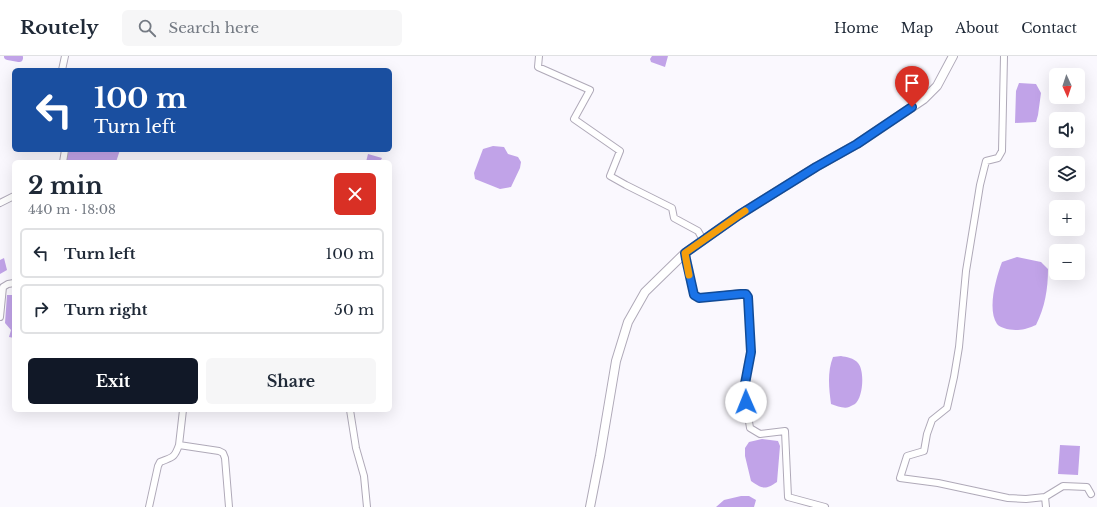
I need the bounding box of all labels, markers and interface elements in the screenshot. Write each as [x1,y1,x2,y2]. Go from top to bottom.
search box [122,10,402,46]
text: Routely [20,16,98,39]
icon: search [136,17,158,39]
text: Search here [168,18,259,37]
text: Home [834,19,879,37]
text: Map [901,19,933,37]
text: About [955,19,999,37]
text: Contact [1021,19,1077,37]
pin [895,66,929,107]
north arrow [1049,68,1085,104]
map controls [1049,68,1085,280]
icon: arrive [901,72,923,94]
text: 100 m [94,81,187,116]
icon: left [28,84,80,136]
button: sound [1049,112,1085,148]
text: Turn left [94,116,176,138]
button: layers [1049,156,1085,192]
text: 2 min [28,171,103,200]
button: close [334,173,376,215]
button: + [1049,200,1085,236]
text: 440 m · 18:08 [28,201,116,218]
icon: left [30,242,52,264]
text: Turn left [64,244,135,263]
text: 100 m [325,244,374,263]
button: − [1049,244,1085,280]
icon: right [30,298,52,320]
text: Turn right [64,300,147,319]
text: 50 m [334,300,374,319]
button: Exit [28,358,198,404]
button: Share [206,358,376,404]
position arrow [725,381,767,423]

